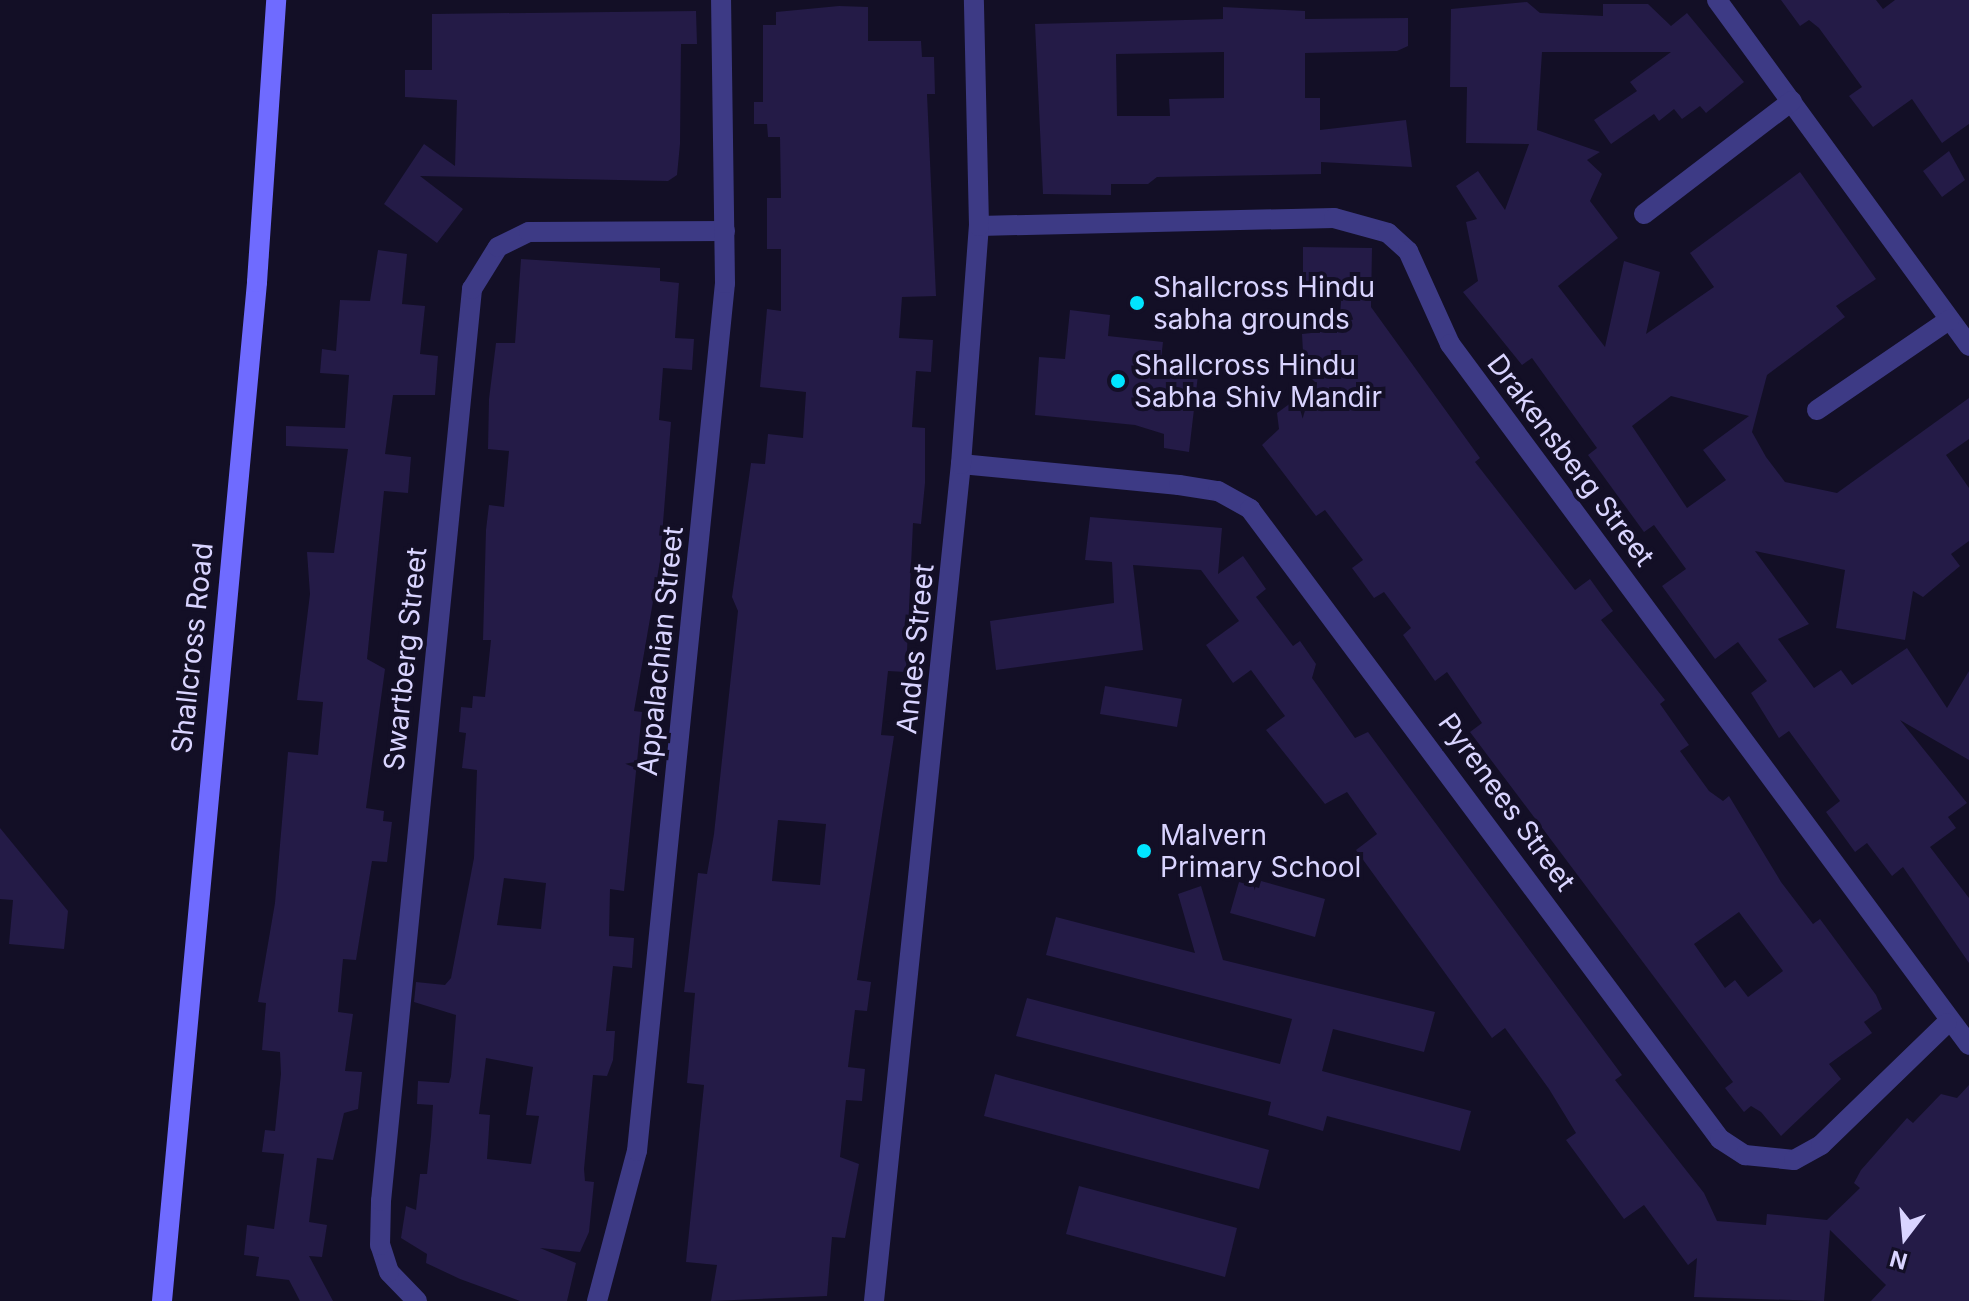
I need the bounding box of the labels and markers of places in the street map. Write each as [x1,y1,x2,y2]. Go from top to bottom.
place label: Shallcross Hindu sabha grounds [1153,270,1375,336]
marker: Shallcross Hindu sabha grounds [1128,294,1146,312]
place label: Shallcross Hindu Sabha Shiv Mandir [1134,348,1382,414]
marker: Shallcross Hindu Sabha Shiv Mandir [1109,372,1127,390]
place label: Malvern Primary School [1160,818,1361,884]
marker: Malvern Primary School [1135,842,1153,860]

